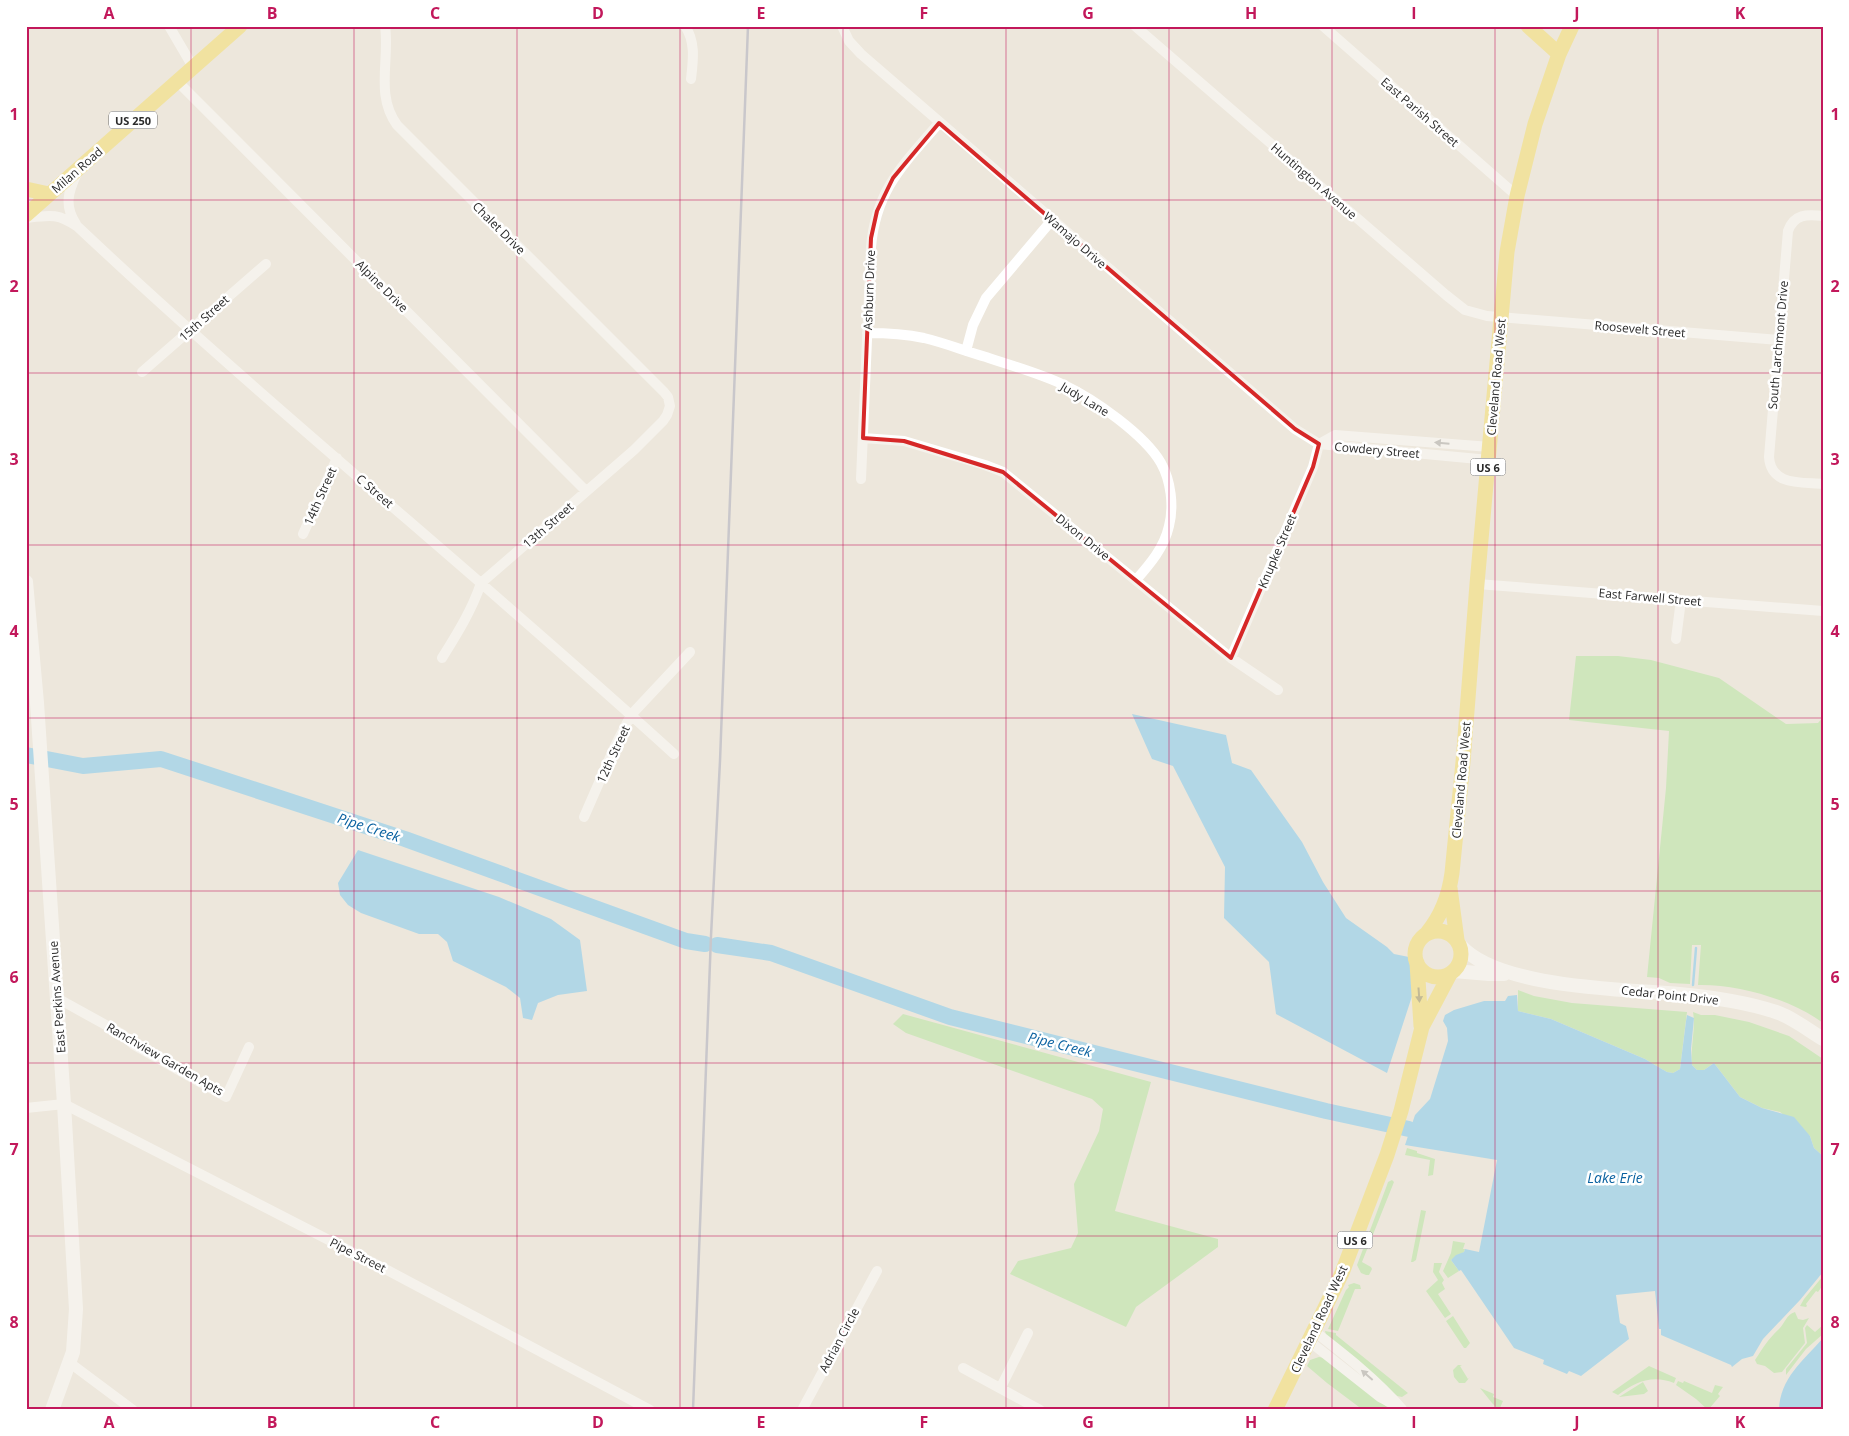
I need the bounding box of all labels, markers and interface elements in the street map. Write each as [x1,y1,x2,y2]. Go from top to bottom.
text: A [103,2,115,24]
text: B [267,2,277,24]
text: C [430,2,440,24]
text: D [592,2,604,24]
text: E [757,2,766,24]
text: F [920,2,928,24]
text: G [1082,2,1094,24]
text: H [1245,2,1257,24]
text: I [1411,2,1417,24]
text: J [1572,2,1580,24]
text: K [1735,2,1746,24]
street label: East Parish Street [1377,73,1463,151]
text: 1 [9,103,19,125]
text: 1 [1830,103,1840,125]
road number: US 250 [109,112,157,128]
street label: Huntington Avenue [1267,139,1361,223]
street label: Milan Road [48,143,106,197]
street label: Chalet Drive [469,198,529,258]
street label: Wamajo Drive [1040,208,1110,272]
street label: Ashburn Drive [859,249,879,330]
street label: Alpine Drive [352,256,412,316]
text: 2 [9,275,19,297]
text: 2 [1830,275,1840,297]
street label: South Larchmont Drive [1764,280,1792,410]
street label: 15th Street [175,291,233,345]
street label: Roosevelt Street [1594,317,1686,341]
street label: Cleveland Road West [1482,318,1510,436]
street label: Judy Lane [1057,377,1113,420]
street label: Cowdery Street [1334,438,1420,462]
one-way arrow [1433,439,1449,447]
text: 3 [9,448,19,470]
text: 3 [1830,448,1840,470]
road number: US 6 [1470,458,1506,476]
street label: 14th Street [300,464,340,528]
street label: C Street [353,470,397,512]
street label: 13th Street [519,498,577,552]
street label: Dixon Drive [1052,510,1114,564]
street label: Knupke Street [1254,511,1300,591]
street label: East Farwell Street [1598,584,1702,610]
text: 4 [9,620,19,642]
text: 4 [1830,620,1840,642]
street label: Cleveland Road West [1447,721,1475,839]
street label: 12th Street [592,722,634,786]
text: 5 [9,793,19,815]
text: 5 [1830,793,1840,815]
water label: Pipe Creek [335,808,404,846]
street label: East Perkins Avenue [45,940,69,1054]
text: 6 [9,966,19,988]
text: 6 [1830,966,1840,988]
street label: Cedar Point Drive [1620,981,1720,1009]
one-way arrow [1415,987,1423,1003]
street label: Ranchview Garden Apts [103,1019,227,1100]
water label: Pipe Creek [1026,1027,1095,1061]
text: 7 [9,1138,19,1160]
text: 7 [1830,1138,1840,1160]
water label: Lake Erie [1587,1168,1643,1187]
road number: US 6 [1338,1232,1372,1248]
street label: Pipe Street [327,1234,389,1276]
street label: Cleveland Road West [1287,1262,1351,1376]
street label: Adrian Circle [815,1304,863,1375]
text: 8 [9,1311,19,1333]
text: 8 [1830,1311,1840,1333]
one-way arrow [1361,1369,1374,1380]
text: A [103,1411,115,1433]
text: B [267,1411,277,1433]
text: C [430,1411,440,1433]
text: D [592,1411,604,1433]
text: E [757,1411,766,1433]
text: F [920,1411,928,1433]
text: G [1082,1411,1094,1433]
text: H [1245,1411,1257,1433]
text: I [1411,1411,1417,1433]
text: J [1572,1411,1580,1433]
text: K [1735,1411,1746,1433]

